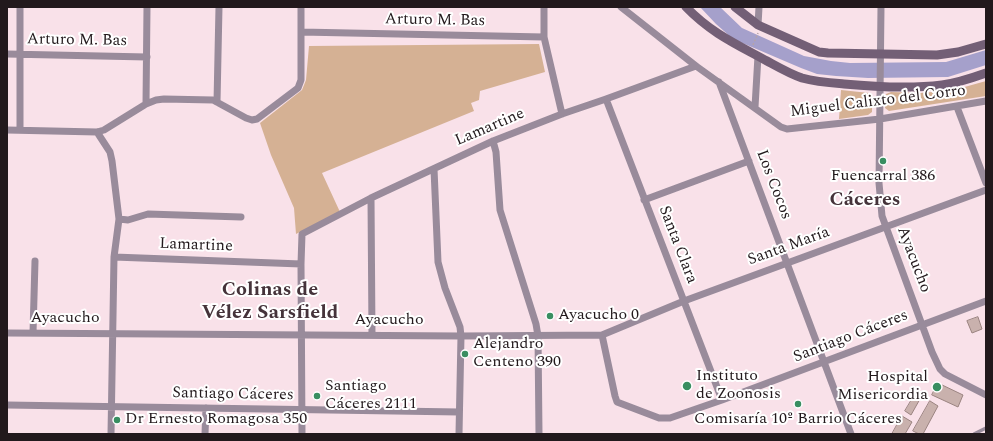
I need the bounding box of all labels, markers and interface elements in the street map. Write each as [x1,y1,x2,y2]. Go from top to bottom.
street label: Arturo M. Bas [385,11,485,31]
street label: Arturo M. Bas [27,31,127,51]
street label: Miguel Calixto del Corro [789,82,967,122]
street label: Lamartine [452,105,528,151]
street label: Los Cocos [751,147,795,223]
marker: Fuencarral 386 [878,156,888,166]
place label: Fuencarral 386 [831,167,935,187]
district label: Cáceres [829,189,901,213]
street label: Santa Clara [653,203,701,287]
street label: Santa María [745,223,833,271]
street label: Ayacucho [892,224,934,296]
street label: Lamartine [159,235,233,257]
district label: Colinas de Vélez Sarsfield [202,279,338,326]
place label: Ayacucho 0 [558,306,639,326]
street label: Santiago Cáceres [791,306,911,368]
street label: Ayacucho [30,309,100,329]
street label: Ayacucho [354,311,424,331]
marker: Ayacucho 0 [545,311,555,321]
place label: Alejandro Centeno 390 [473,335,561,373]
marker: Alejandro Centeno 390 [460,349,470,359]
place label: Instituto de Zoonosis [696,367,781,405]
place label: Hospital Misericordia [837,368,928,406]
place label: Santiago Cáceres 2111 [325,377,417,415]
marker: Instituto de Zoonosis [681,380,693,392]
marker: Hospital Misericordia [931,381,943,393]
street label: Santiago Cáceres [172,384,294,406]
marker: Santiago Cáceres 2111 [312,391,322,401]
marker: Comisaría 10º Barrio Cáceres [793,399,803,409]
place label: Dr Ernesto Romagosa 350 [125,410,307,430]
place label: Comisaría 10º Barrio Cáceres [694,410,902,430]
marker: Dr Ernesto Romagosa 350 [112,415,122,425]

